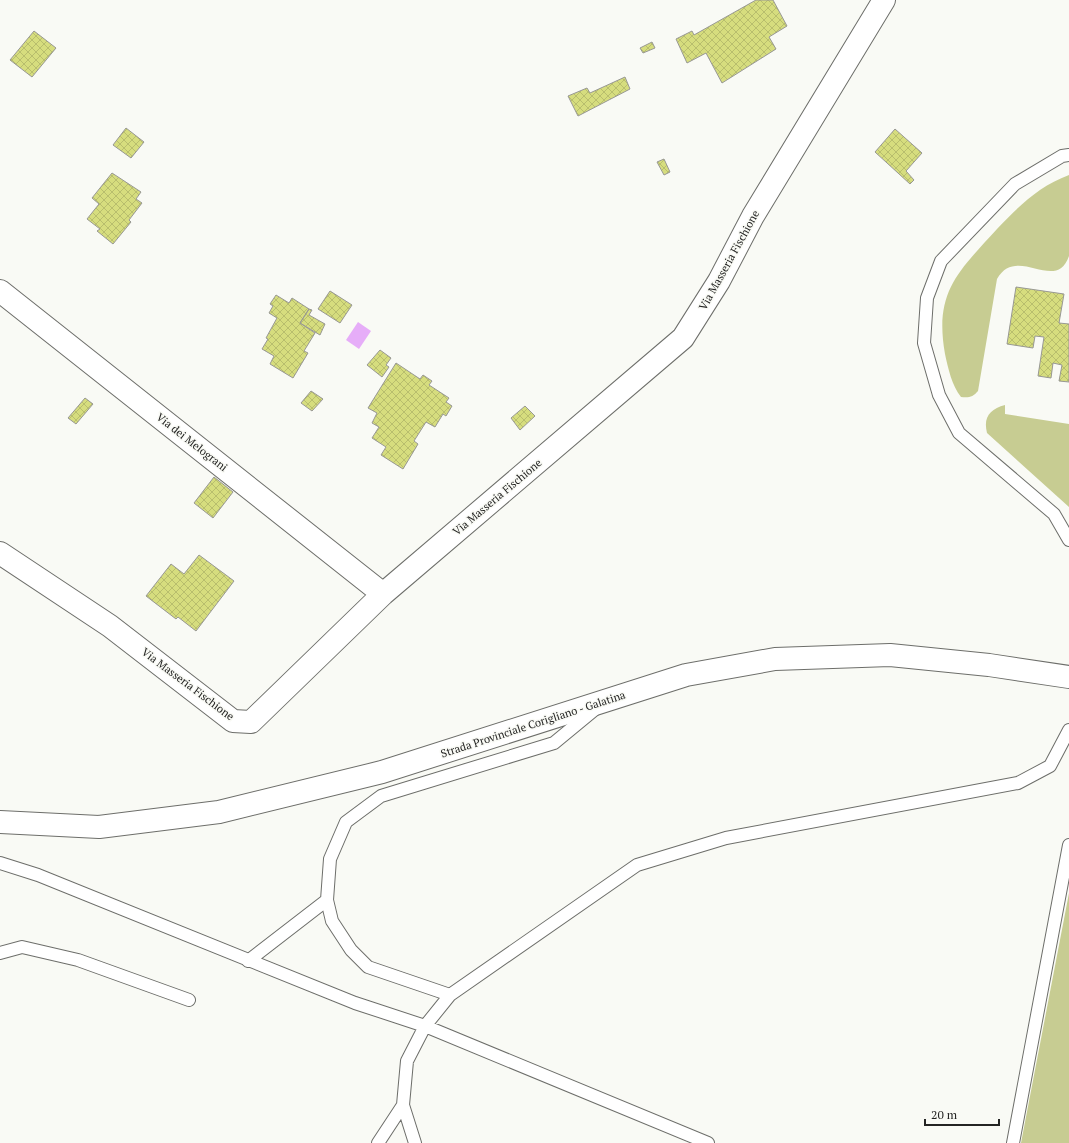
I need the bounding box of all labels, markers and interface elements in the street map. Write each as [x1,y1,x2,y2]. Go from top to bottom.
street label: Via Masseria Fischione [696,207,763,312]
street label: Via dei Melograni [154,410,230,474]
street label: Via Masseria Fischione [450,455,545,538]
street label: Via Masseria Fischione [139,645,237,724]
street label: Strada Provinciale Corigliano - Galatina [439,687,628,761]
scale bar [925,1101,999,1127]
text: 20 m [931,1107,958,1122]

